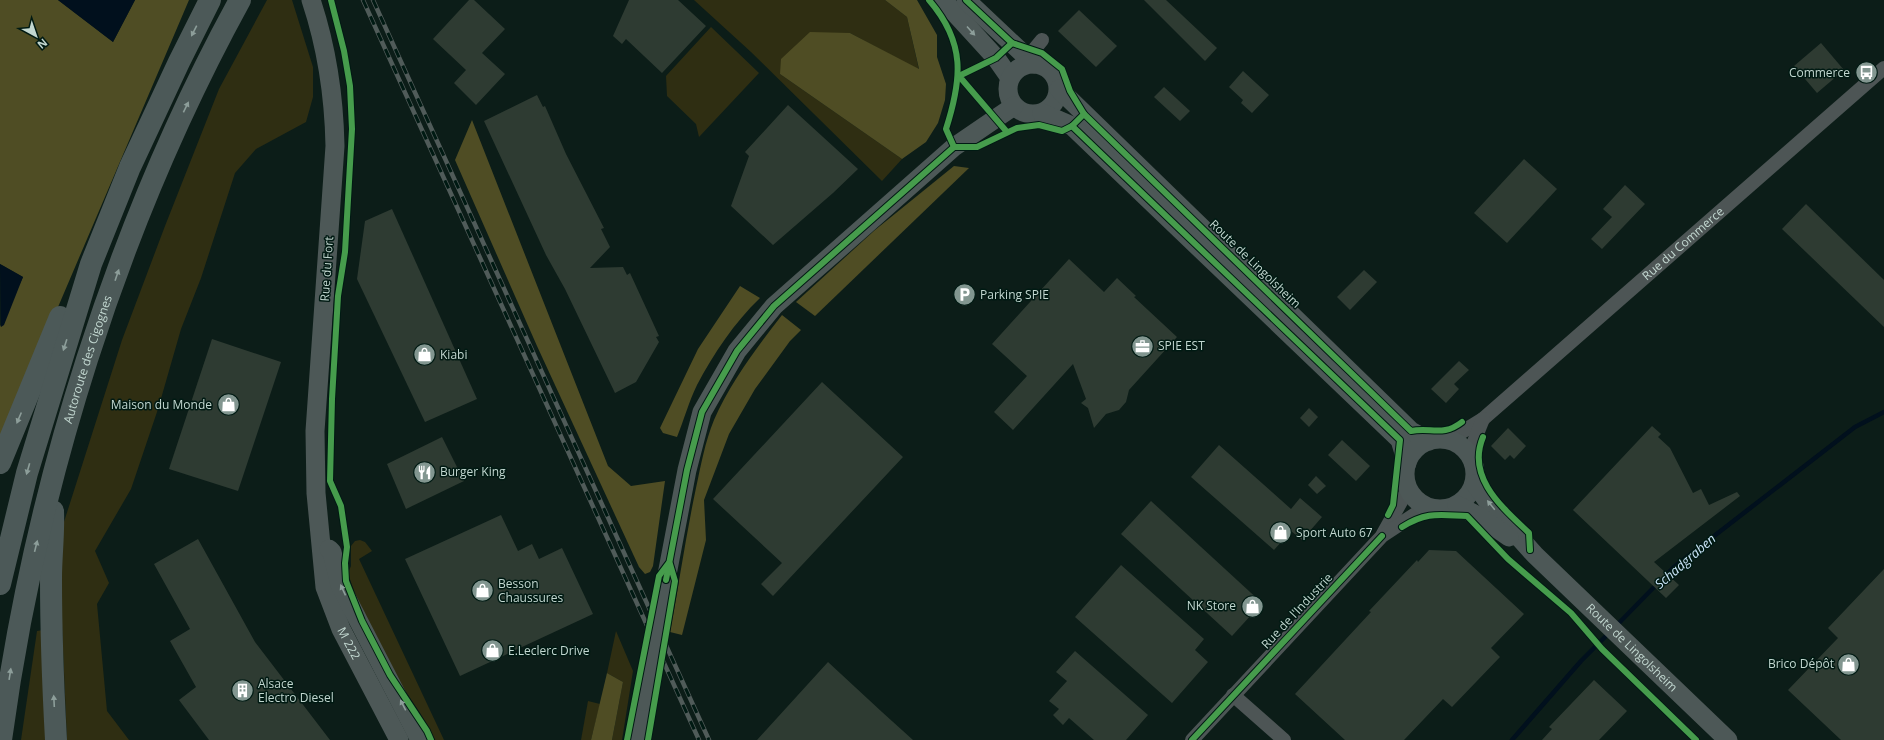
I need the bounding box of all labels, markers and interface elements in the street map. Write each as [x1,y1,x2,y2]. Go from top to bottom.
north arrow [16,16,56,56]
one-way arrow [191,25,197,37]
one-way arrow [967,26,976,36]
text: N [34,35,51,53]
bus stop icon: Commerce [1853,60,1879,86]
place label: Commerce [1789,64,1850,81]
one-way arrow [183,101,189,112]
street label: Rue du Commerce [1638,203,1728,284]
street label: Route de Lingolsheim [1206,216,1305,312]
street label: Rue du Fort [316,236,337,302]
one-way arrow [114,269,120,281]
parking icon: Parking SPIE [952,282,978,308]
place label: Parking SPIE [980,286,1049,303]
street label: Autoroute des Cigognes [59,292,116,425]
office icon: SPIE EST [1129,333,1155,359]
place label: SPIE EST [1158,337,1205,354]
one-way arrow [62,339,68,351]
shop icon: Kiabi [412,342,438,368]
place label: Kiabi [440,346,467,363]
shop icon: Maison du Monde [215,392,241,418]
place label: Maison du Monde [111,396,212,413]
one-way arrow [16,412,22,424]
restaurant icon: Burger King [412,459,438,485]
one-way arrow [25,463,31,475]
place label: Burger King [440,463,506,480]
one-way arrow [1486,500,1495,511]
shop icon: Sport Auto 67 [1267,520,1293,546]
place label: Sport Auto 67 [1296,524,1373,541]
water label: Schadgraben [1651,529,1719,593]
one-way arrow [33,540,39,553]
street label: Rue de l'Industrie [1257,569,1336,652]
place label: Besson Chaussures [498,575,563,606]
shop icon: Besson Chaussures [470,578,496,604]
one-way arrow [340,584,346,595]
shop icon: NK Store [1239,593,1265,619]
place label: NK Store [1187,597,1236,614]
street label: Route de Lingolsheim [1583,599,1682,695]
street label: M 222 [334,624,365,663]
shop icon: E.Leclerc Drive [479,638,505,664]
place label: E.Leclerc Drive [508,642,590,659]
shop icon: Brico Dépôt [1836,651,1862,677]
place label: Brico Dépôt [1768,655,1834,672]
one-way arrow [7,668,13,680]
place label: Alsace Electro Diesel [258,675,334,706]
building icon: Alsace Electro Diesel [229,678,255,704]
one-way arrow [50,695,57,707]
one-way arrow [400,699,406,711]

